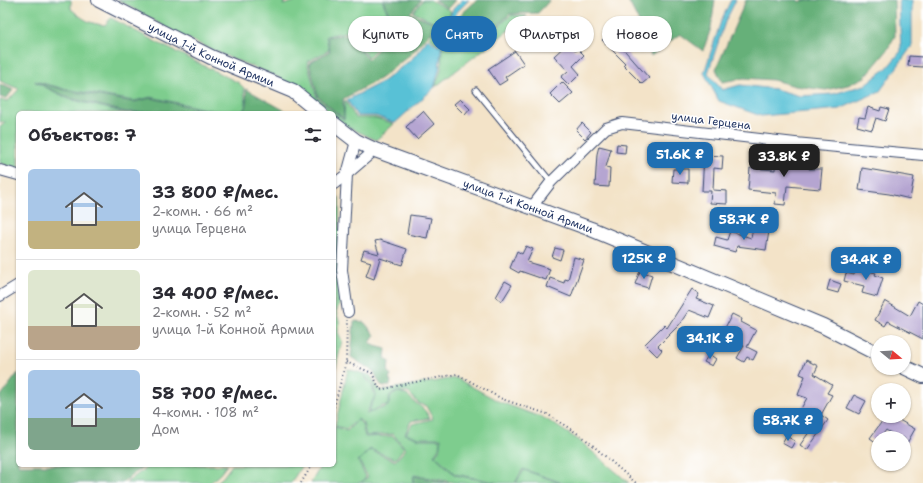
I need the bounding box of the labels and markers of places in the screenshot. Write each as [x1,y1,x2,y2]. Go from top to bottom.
pin: 51.6K ₽ [643,142,717,176]
pin: 33.8K ₽ [747,144,821,178]
pin: 58.7K ₽ [707,207,781,241]
pin: 125K ₽ [611,246,677,280]
pin: 34.4K ₽ [829,247,903,281]
pin: 34.1K ₽ [673,326,747,360]
pin: 58.7K ₽ [751,408,825,442]

